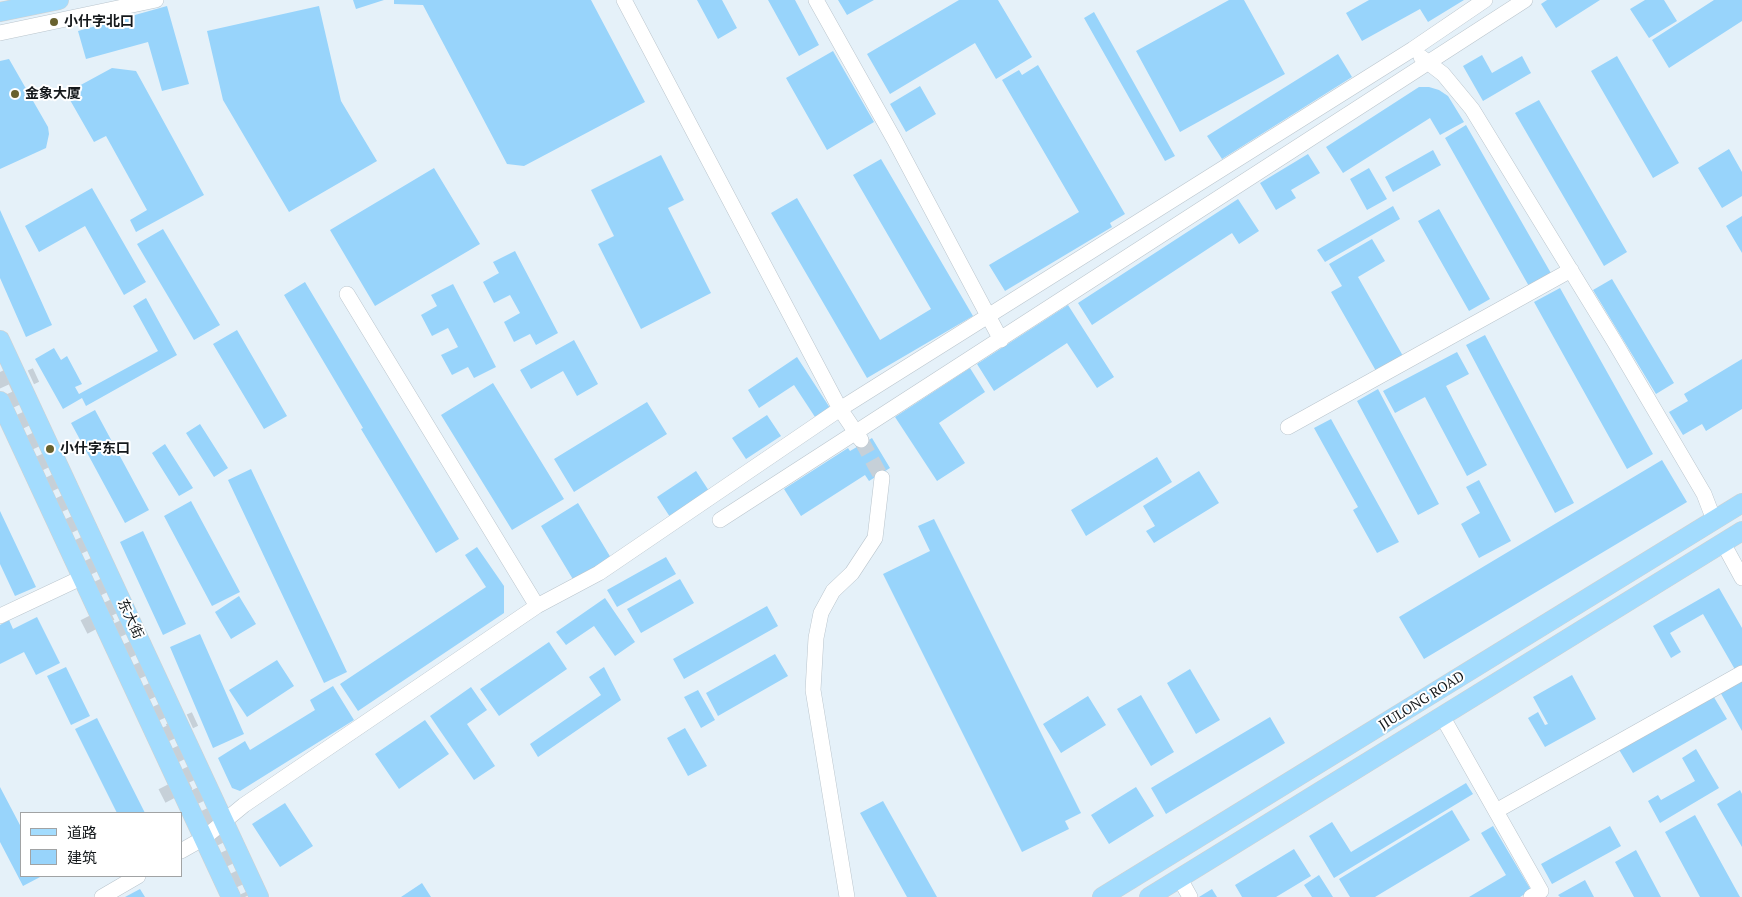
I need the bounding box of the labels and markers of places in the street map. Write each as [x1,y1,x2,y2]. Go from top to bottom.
place label: 小什字北口 [64,14,134,30]
marker: 小什字北口 [48,16,60,28]
place label: 金象大厦 [25,86,81,102]
marker: 金象大厦 [9,88,21,100]
place label: 小什字东口 [60,441,130,457]
marker: 小什字东口 [44,443,56,455]

